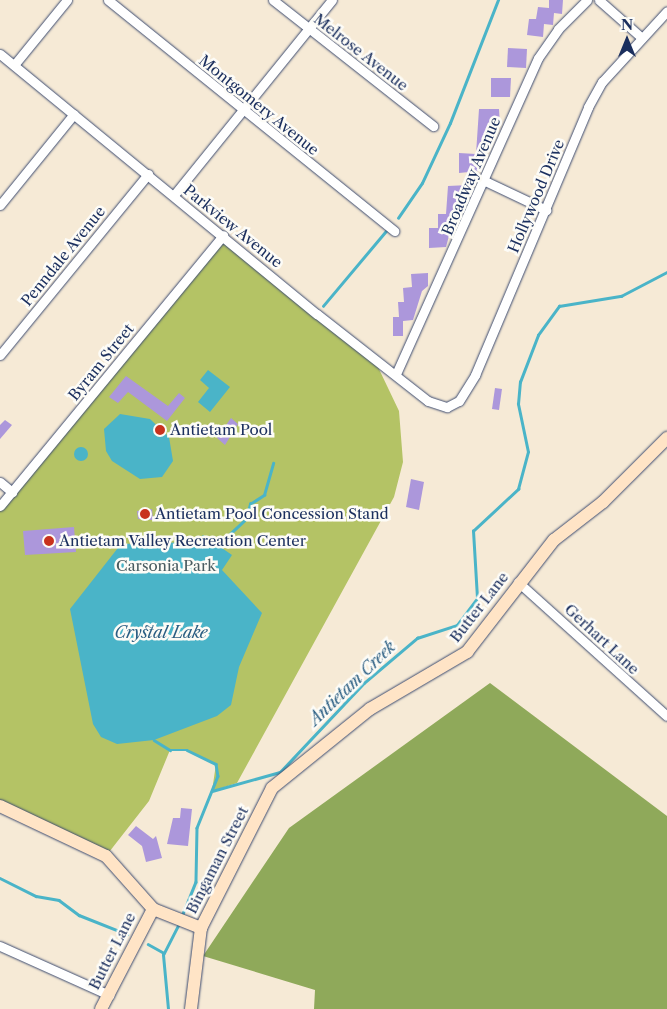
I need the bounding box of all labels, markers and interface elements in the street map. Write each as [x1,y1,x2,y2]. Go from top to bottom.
street label: Melrose Avenue [310,9,412,95]
north arrow [602,15,652,65]
text: N [621,16,633,34]
street label: Montgomery Avenue [195,51,323,159]
street label: Broadway Avenue [438,114,504,238]
street label: Hollywood Drive [504,137,568,255]
street label: Parkview Avenue [180,180,286,272]
street label: Penndale Avenue [17,202,109,310]
street label: Byram Street [65,320,137,404]
place label: Antietam Pool [170,421,272,439]
marker: Antietam Pool [154,424,166,436]
place label: Antietam Pool Concession Stand [155,505,389,523]
marker: Antietam Pool Concession Stand [139,508,151,520]
place label: Antietam Valley Recreation Center [59,532,307,550]
marker: Antietam Valley Recreation Center [43,535,55,547]
park label: Carsonia Park [116,557,216,575]
street label: Butter Lane [446,568,512,646]
street label: Gerhart Lane [561,600,643,678]
water label: Crystal Lake [114,622,208,642]
water label: Antietam Creek [305,637,399,729]
street label: Bingaman Street [182,803,252,917]
street label: Butter Lane [85,909,139,993]

